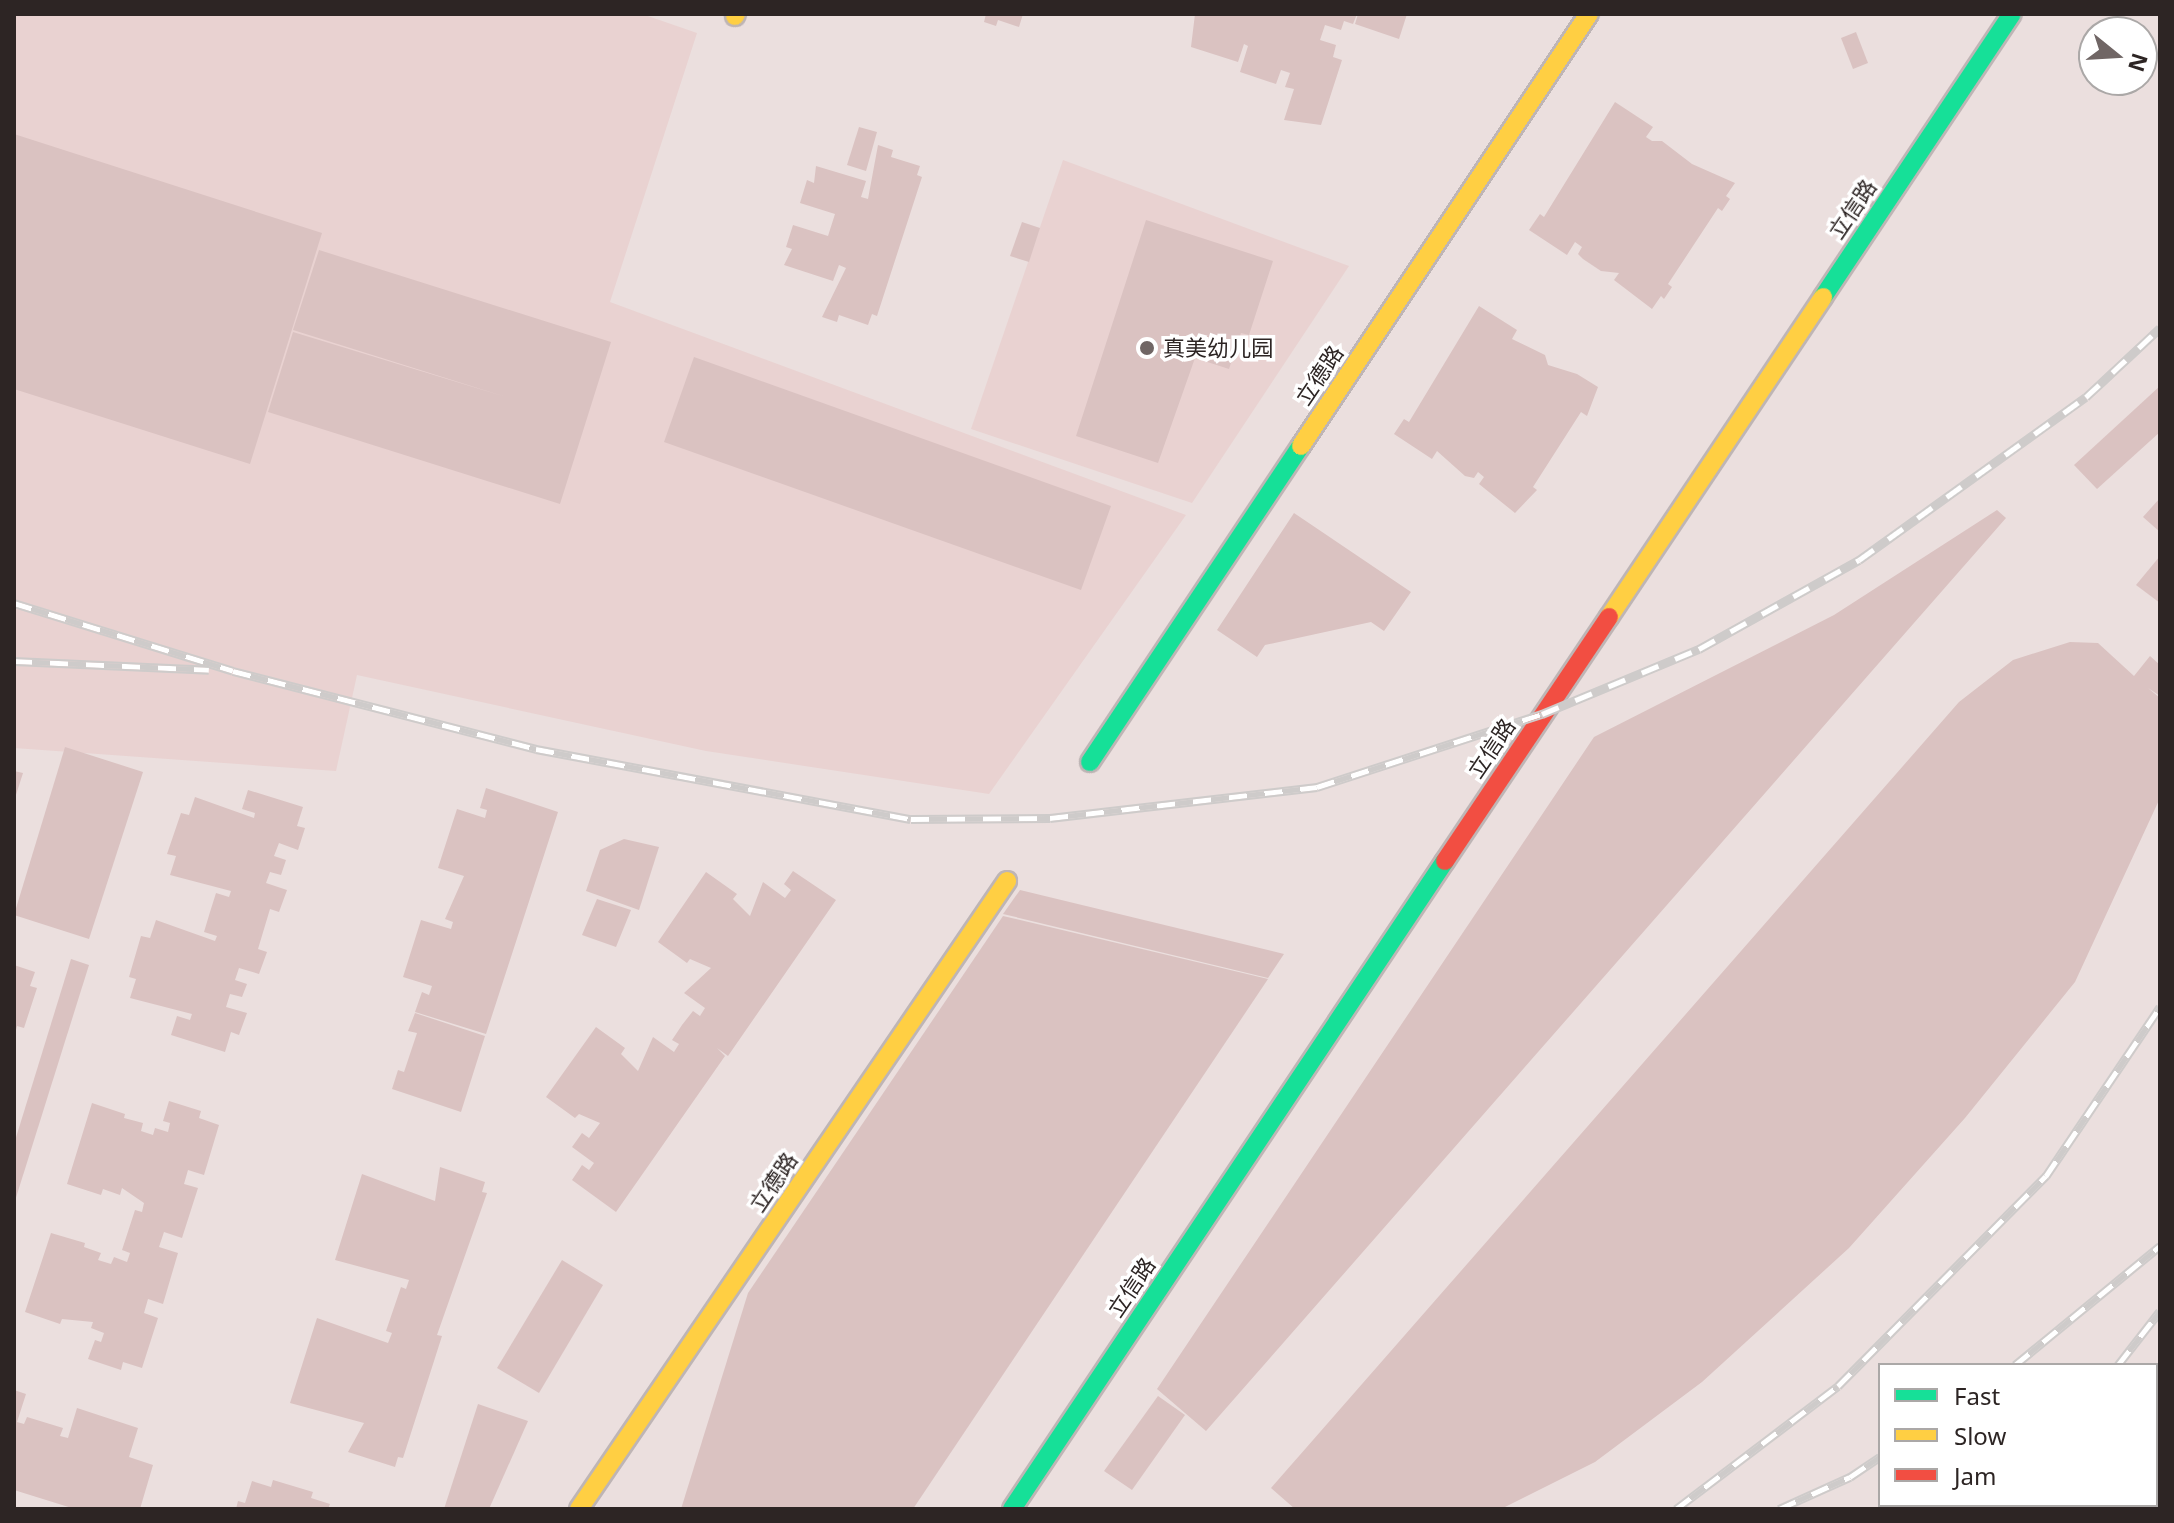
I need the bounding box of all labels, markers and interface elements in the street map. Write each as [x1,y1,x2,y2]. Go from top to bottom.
north arrow [2078,16,2158,96]
text: N [2122,50,2156,76]
street label: 立信路 [1823,174,1881,244]
place label: 真美幼儿园 [1163,335,1273,361]
marker: 真美幼儿园 [1138,339,1156,357]
street label: 立德路 [1290,340,1348,410]
street label: 立信路 [1462,713,1520,783]
street label: 立德路 [744,1147,802,1217]
street label: 立信路 [1102,1252,1160,1322]
legend [1878,1363,2158,1507]
text: Fast [1954,1379,2000,1412]
text: Slow [1954,1419,2006,1452]
text: Jam [1954,1459,1996,1492]

